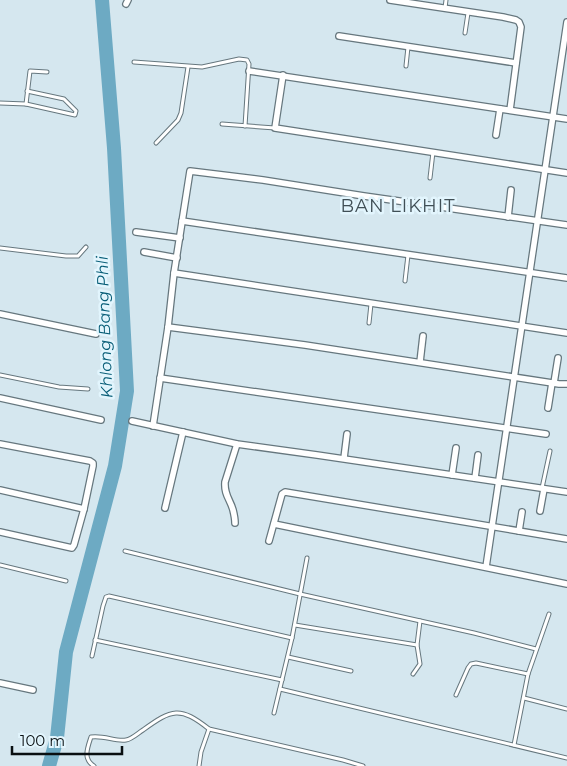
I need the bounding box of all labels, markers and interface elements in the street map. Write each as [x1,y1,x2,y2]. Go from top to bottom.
district label: BAN LIKHIT [341,195,456,217]
water label: Khlong Bang Phli [92,255,116,398]
scale bar [12,724,122,756]
text: 100 m [20,731,65,750]

